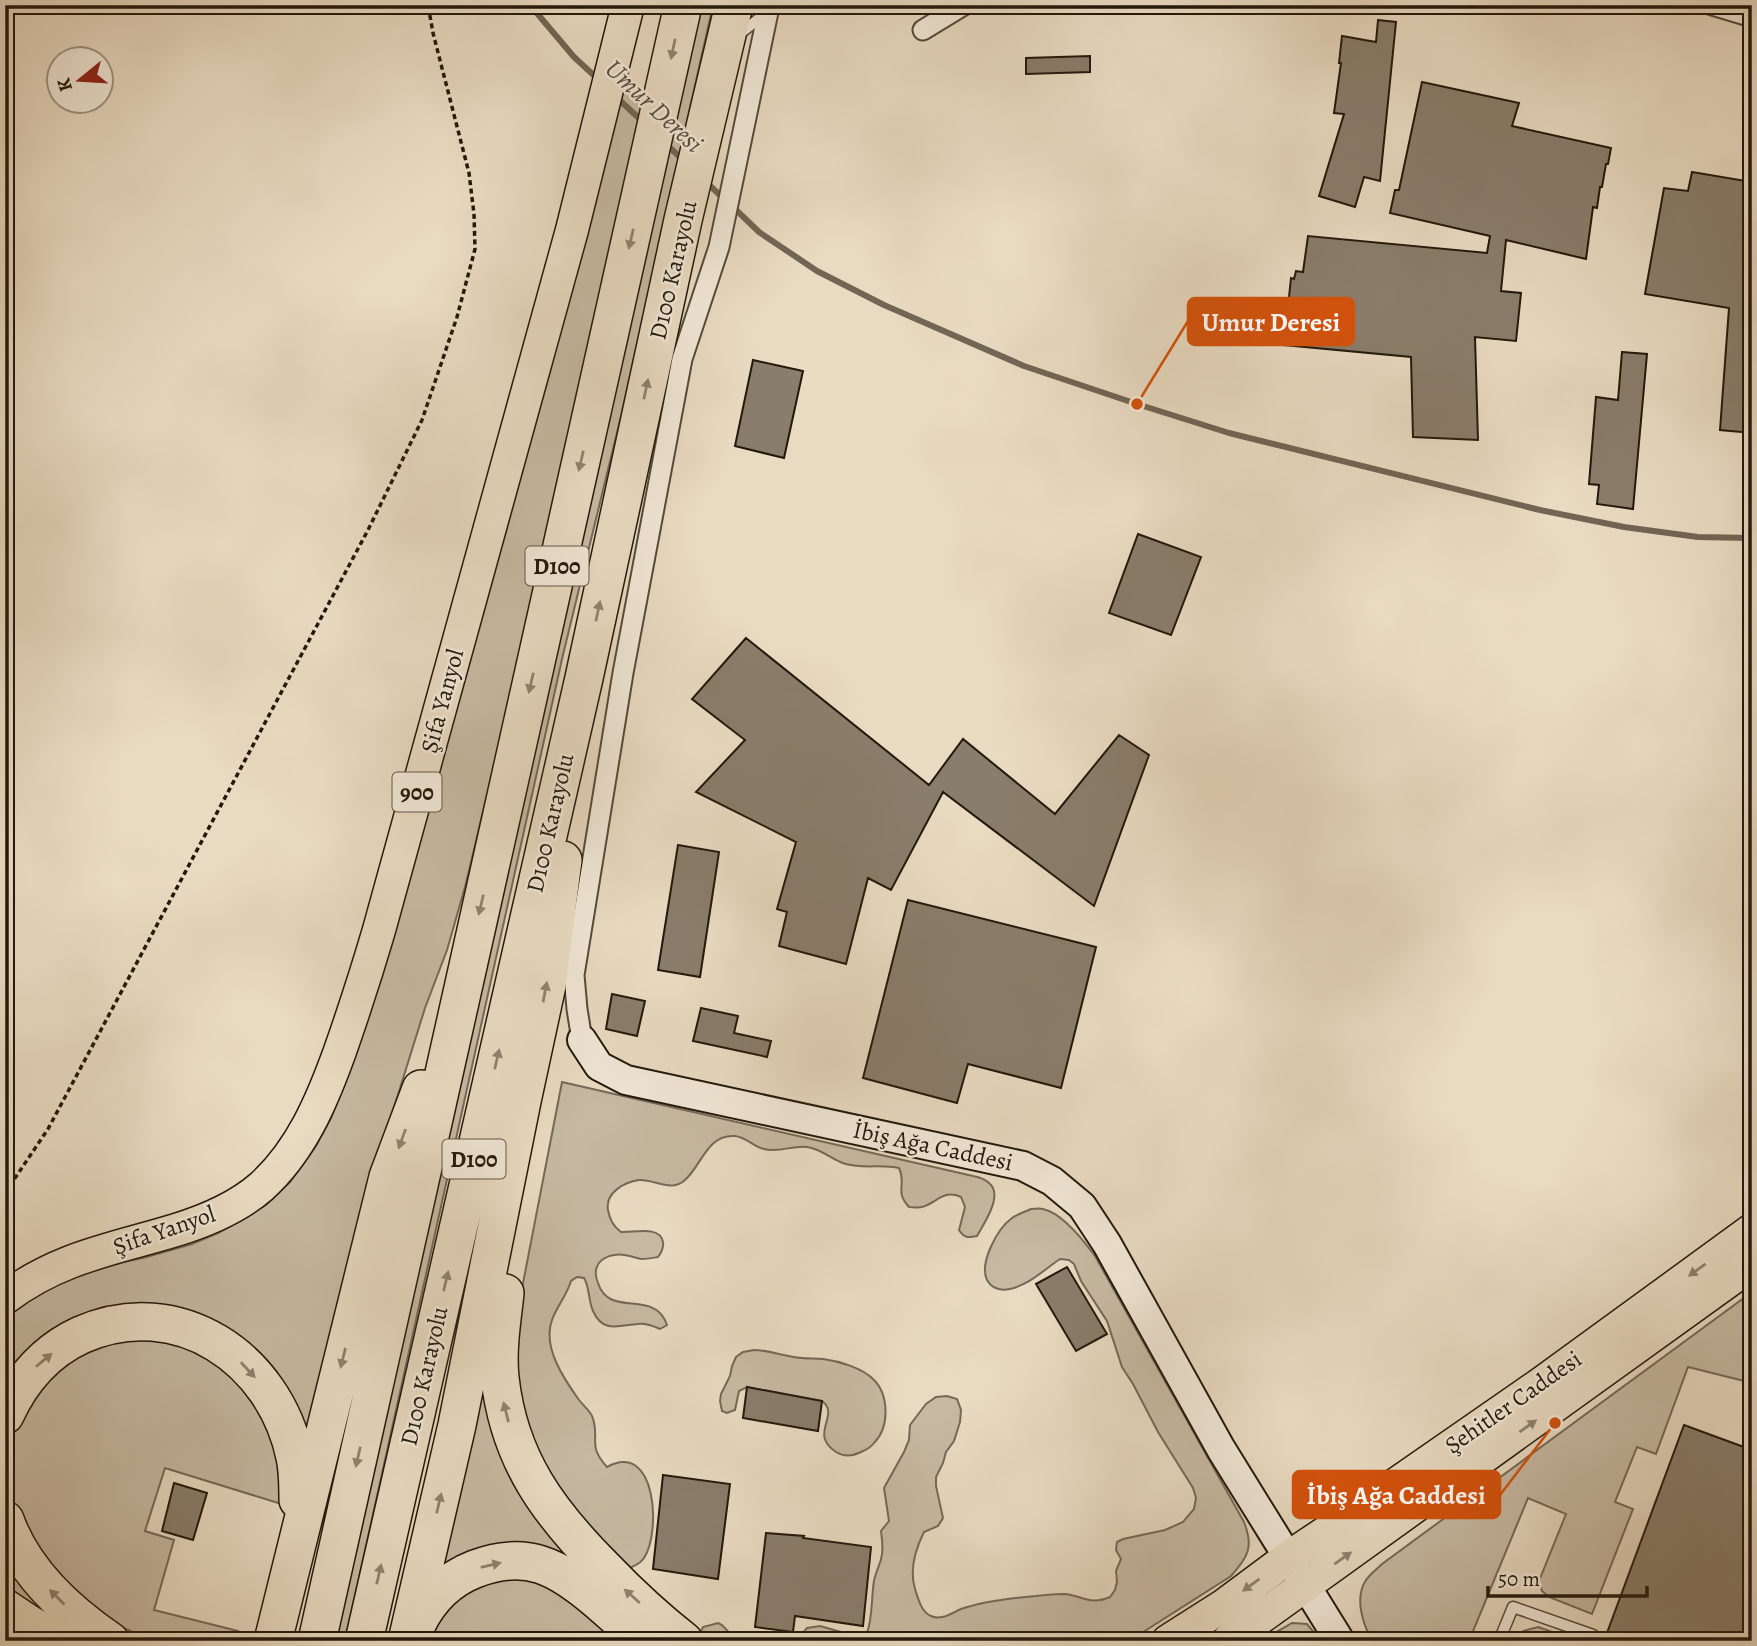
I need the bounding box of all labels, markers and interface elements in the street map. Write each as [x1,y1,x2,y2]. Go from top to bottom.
one-way arrow [668,38,679,60]
north arrow [46,46,116,116]
water label: Umur Deresi [597,51,711,161]
text: K [50,74,79,95]
street label: D100 Karayolu [641,197,705,343]
one-way arrow [625,228,636,250]
callout: Umur Deresi [1188,298,1354,345]
text: Umur Deresi [1202,305,1340,340]
one-way arrow [641,378,652,400]
one-way arrow [575,450,586,472]
road number: D100 [526,546,588,586]
one-way arrow [593,600,604,622]
street label: Şifa Yanyol [413,645,471,757]
one-way arrow [525,672,536,694]
street label: D100 Karayolu [518,750,582,896]
road number: 900 [392,772,442,812]
one-way arrow [475,894,486,916]
one-way arrow [540,981,551,1003]
one-way arrow [491,1048,502,1070]
street label: İbiş Ağa Caddesi [850,1113,1016,1179]
one-way arrow [396,1128,407,1149]
road number: D100 [442,1140,505,1178]
street label: Şifa Yanyol [109,1198,220,1262]
one-way arrow [1688,1263,1706,1277]
one-way arrow [441,1270,452,1292]
street label: D100 Karayolu [392,1303,456,1449]
street label: Şehitler Caddesi [1438,1343,1588,1461]
one-way arrow [337,1347,348,1369]
one-way arrow [36,1353,53,1368]
one-way arrow [239,1361,256,1378]
one-way arrow [500,1401,511,1423]
one-way arrow [1519,1419,1537,1433]
one-way arrow [352,1446,363,1468]
callout: İbiş Ağa Caddesi [1293,1471,1500,1518]
text: İbiş Ağa Caddesi [1306,1478,1486,1513]
one-way arrow [434,1492,445,1514]
one-way arrow [1334,1551,1352,1565]
scale bar [1488,1555,1647,1599]
one-way arrow [481,1559,503,1570]
one-way arrow [374,1563,385,1585]
text: 50 m [1498,1565,1540,1593]
one-way arrow [1242,1578,1260,1592]
one-way arrow [49,1589,66,1606]
one-way arrow [624,1589,641,1604]

